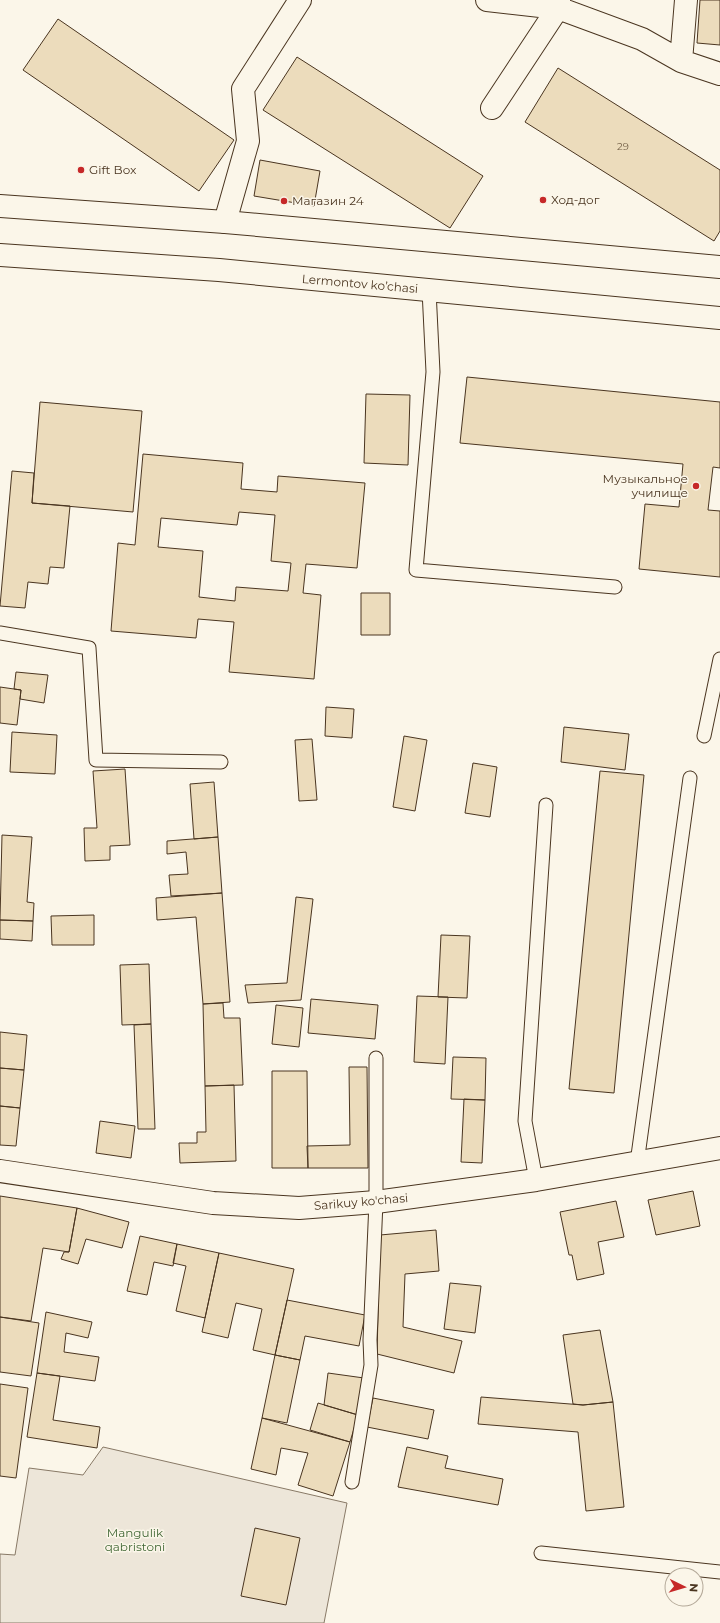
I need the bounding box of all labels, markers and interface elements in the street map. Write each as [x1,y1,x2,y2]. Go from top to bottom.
house number: 29 [617,140,629,153]
place label: Gift Box [89,162,137,177]
marker: Gift Box [76,165,86,175]
place label: Ход-дог [551,192,600,207]
place label: Магазин 24 [292,193,364,208]
marker: Ход-дог [538,195,548,205]
marker: Магазин 24 [279,196,289,206]
street label: Lermontov ko’chasi [301,271,419,296]
place label: Музыкальное училище [603,471,688,500]
marker: Музыкальное училище [691,481,701,491]
street label: Sarikuy ko'chasi [313,1190,409,1213]
park label: Mangulik qabristoni [105,1525,165,1554]
north arrow [664,1567,704,1607]
text: N [687,1583,701,1593]

